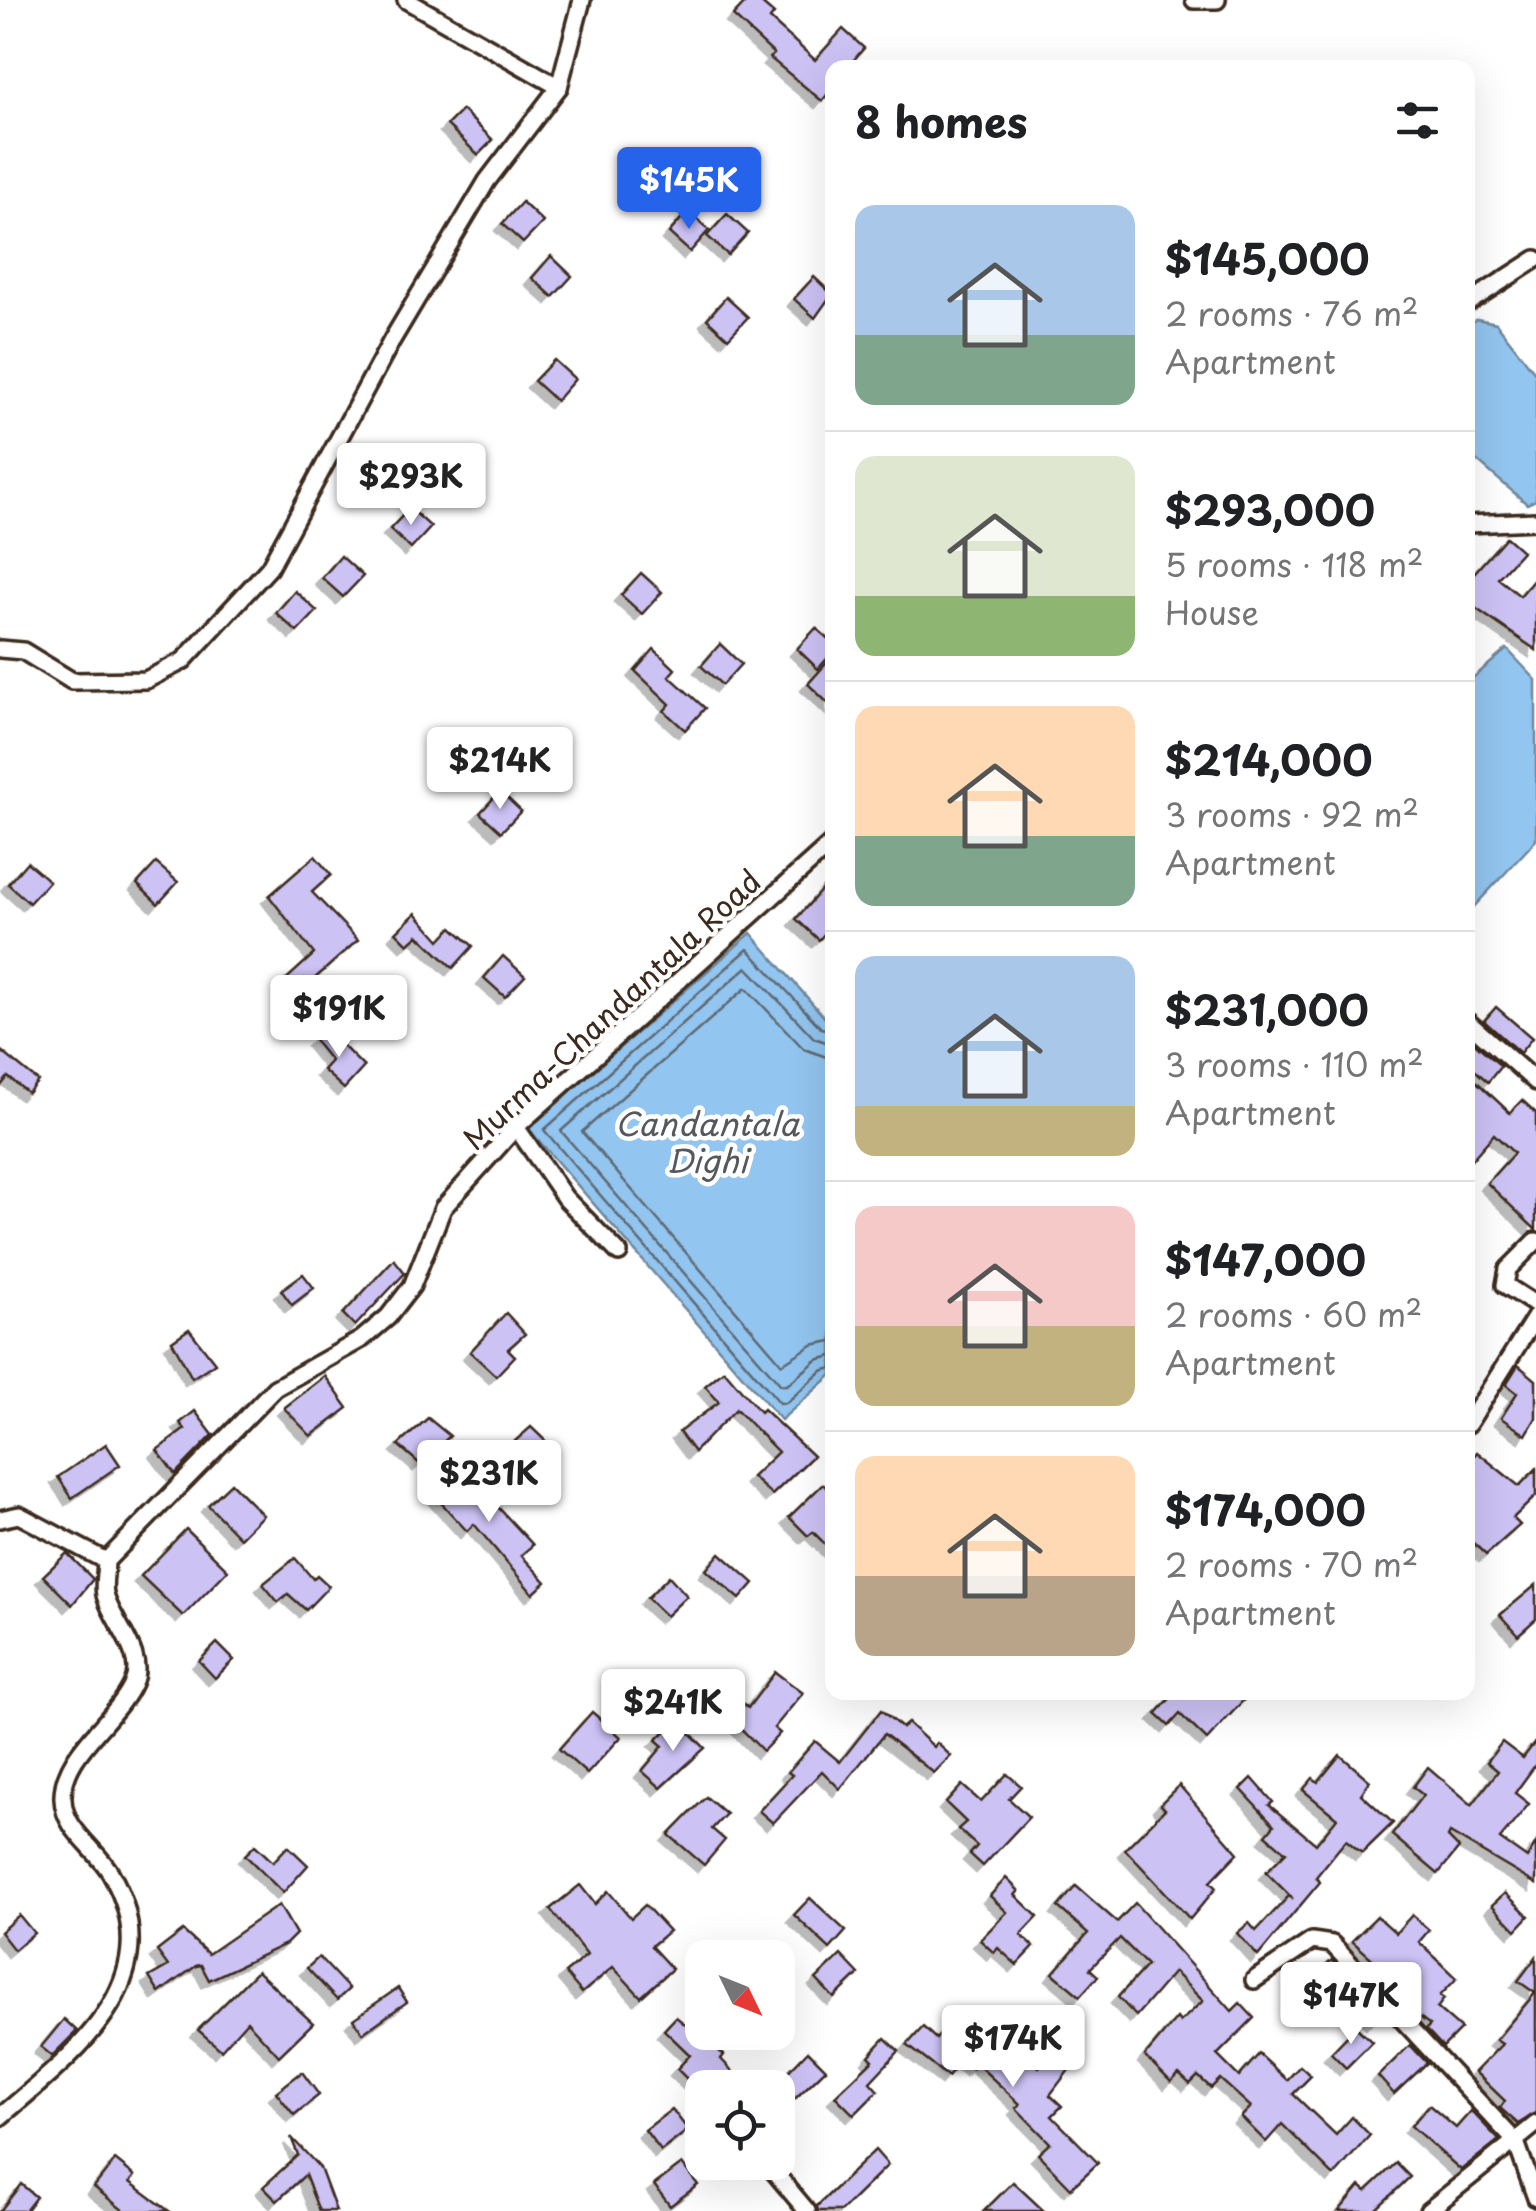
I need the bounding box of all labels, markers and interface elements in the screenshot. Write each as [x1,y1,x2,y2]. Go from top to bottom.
text: 8 homes [855,89,1028,152]
icon: filters [1390,93,1445,148]
pin: $145K [619,147,759,232]
text: $145K [639,155,739,203]
text: $145,000 [1165,226,1370,289]
icon: home [935,245,1055,365]
text: 2 rooms · 76 m² [1165,289,1419,337]
text: Apartment [1165,337,1336,385]
pin: $293K [341,443,481,528]
text: $293K [359,451,463,499]
text: $293,000 [1165,477,1375,540]
icon: home [935,496,1055,616]
text: 5 rooms · 118 m² [1165,540,1423,588]
text: House [1165,588,1259,636]
pin: $214K [430,727,570,812]
text: $214,000 [1165,727,1372,790]
text: $214K [449,735,551,783]
icon: home [935,746,1055,866]
text: 3 rooms · 92 m² [1165,790,1419,838]
text: Apartment [1165,838,1336,886]
street label: Murma-Chandantala Road [452,859,770,1159]
pin: $191K [269,975,409,1060]
text: $231,000 [1165,977,1369,1040]
text: $191K [292,983,386,1031]
icon: home [935,996,1055,1116]
text: 3 rooms · 110 m² [1165,1040,1424,1088]
text: Apartment [1165,1088,1336,1136]
water label: Candantala Dighi [615,1099,800,1184]
text: $147,000 [1165,1227,1366,1290]
icon: home [935,1246,1055,1366]
text: 2 rooms · 60 m² [1165,1290,1422,1338]
text: Apartment [1165,1338,1336,1386]
pin: $231K [419,1440,559,1525]
text: $231K [439,1448,539,1496]
text: $174,000 [1165,1477,1366,1540]
icon: home [935,1496,1055,1616]
text: 2 rooms · 70 m² [1165,1540,1418,1588]
text: Apartment [1165,1588,1336,1636]
pin: $241K [603,1669,743,1754]
text: $241K [623,1677,723,1725]
north arrow [685,1940,795,2050]
map controls [685,1940,795,2180]
pin: $147K [1281,1962,1421,2047]
text: $147K [1302,1970,1400,2018]
pin: $174K [943,2005,1083,2090]
text: $174K [964,2013,1062,2061]
button: locate [685,2070,795,2180]

